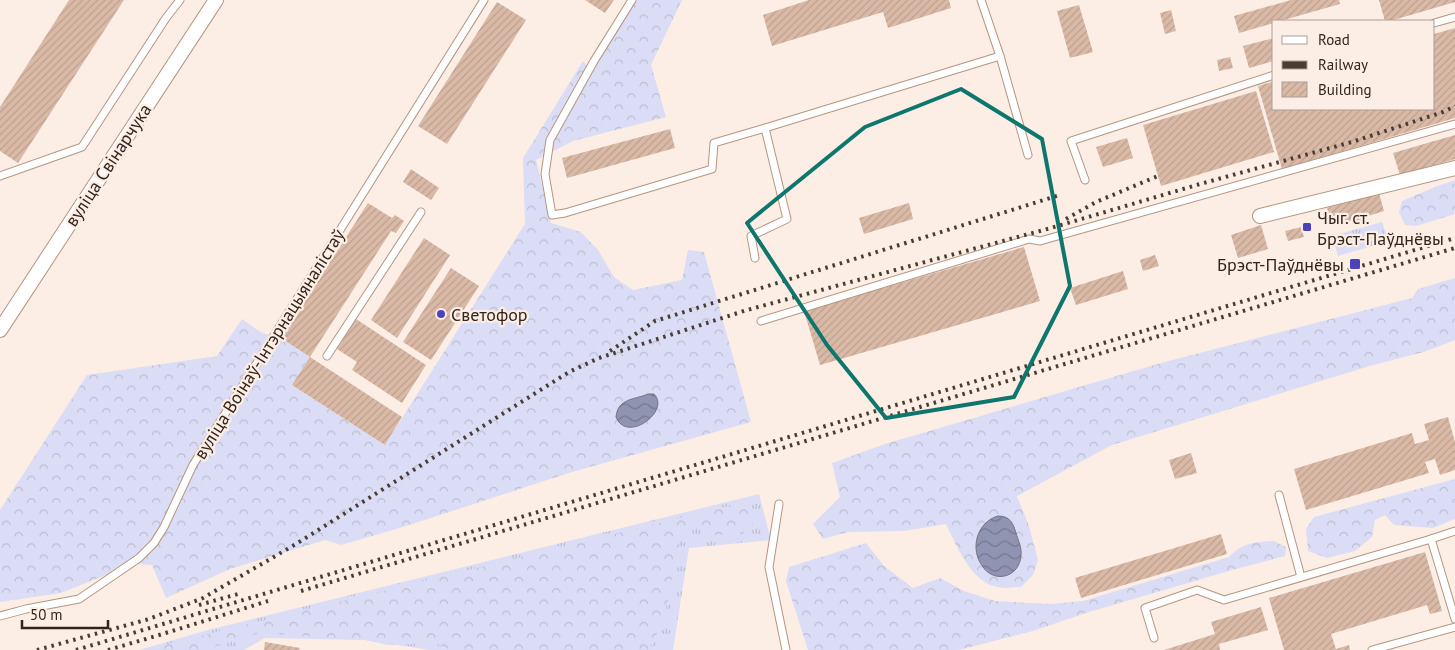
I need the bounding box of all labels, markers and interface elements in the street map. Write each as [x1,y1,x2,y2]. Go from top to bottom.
legend [1272,20,1435,110]
text: Road [1318,30,1350,49]
text: Railway [1318,55,1368,74]
text: Building [1318,80,1372,99]
street label: вуліца Свінарчука [60,99,156,231]
place label: Чыг. ст. Брэст-Паўднёвы [1317,206,1444,250]
marker: Чыг. ст. Брэст-Паўднёвы [1301,221,1313,233]
street label: вуліца Воінаў-Інтэрнацыяналістаў [188,224,350,463]
place label: Брэст-Паўднёвы [1217,253,1344,276]
marker: Брэст-Паўднёвы [1348,257,1362,271]
place label: Светофор [451,303,528,326]
marker: Светофор [435,308,447,320]
scale bar [22,598,109,630]
text: 50 m [30,605,63,624]

